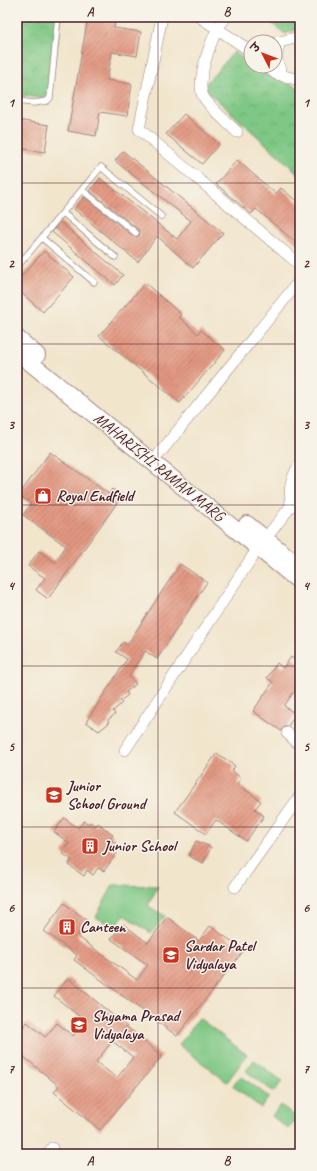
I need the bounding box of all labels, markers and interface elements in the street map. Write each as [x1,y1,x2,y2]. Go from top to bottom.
text: A [87,4,95,20]
text: B [224,4,232,20]
north arrow [243,34,283,74]
text: उ [247,39,264,55]
text: 1 [8,95,16,111]
text: 1 [303,95,311,111]
text: 2 [8,256,15,272]
text: 2 [303,256,310,272]
street label: MAHARISHI RAMAN MARG [90,408,230,527]
text: 3 [8,417,15,433]
text: 3 [303,417,310,433]
shop icon: Royal Endfield [33,486,53,506]
place label: Royal Endfield [56,486,136,506]
text: 4 [8,578,16,594]
text: 4 [303,578,311,594]
text: 5 [8,739,15,755]
text: 5 [303,739,310,755]
place label: Junior School Ground [66,776,148,814]
school or university icon: Junior School Ground [44,785,64,805]
building icon: Junior School [80,836,100,856]
place label: Junior School [102,836,179,856]
text: 6 [8,900,15,916]
text: 6 [303,900,310,916]
building icon: Canteen [57,917,77,937]
place label: Canteen [80,917,127,937]
place label: Sardar Patel Vidyalaya [184,936,257,974]
school or university icon: Sardar Patel Vidyalaya [161,945,181,965]
place label: Shyama Prasad Vidyalaya [92,1006,182,1044]
school or university icon: Shyama Prasad Vidyalaya [69,1015,89,1035]
text: 7 [8,1061,15,1077]
text: 7 [303,1061,310,1077]
text: A [87,1153,95,1169]
text: B [224,1153,232,1169]

